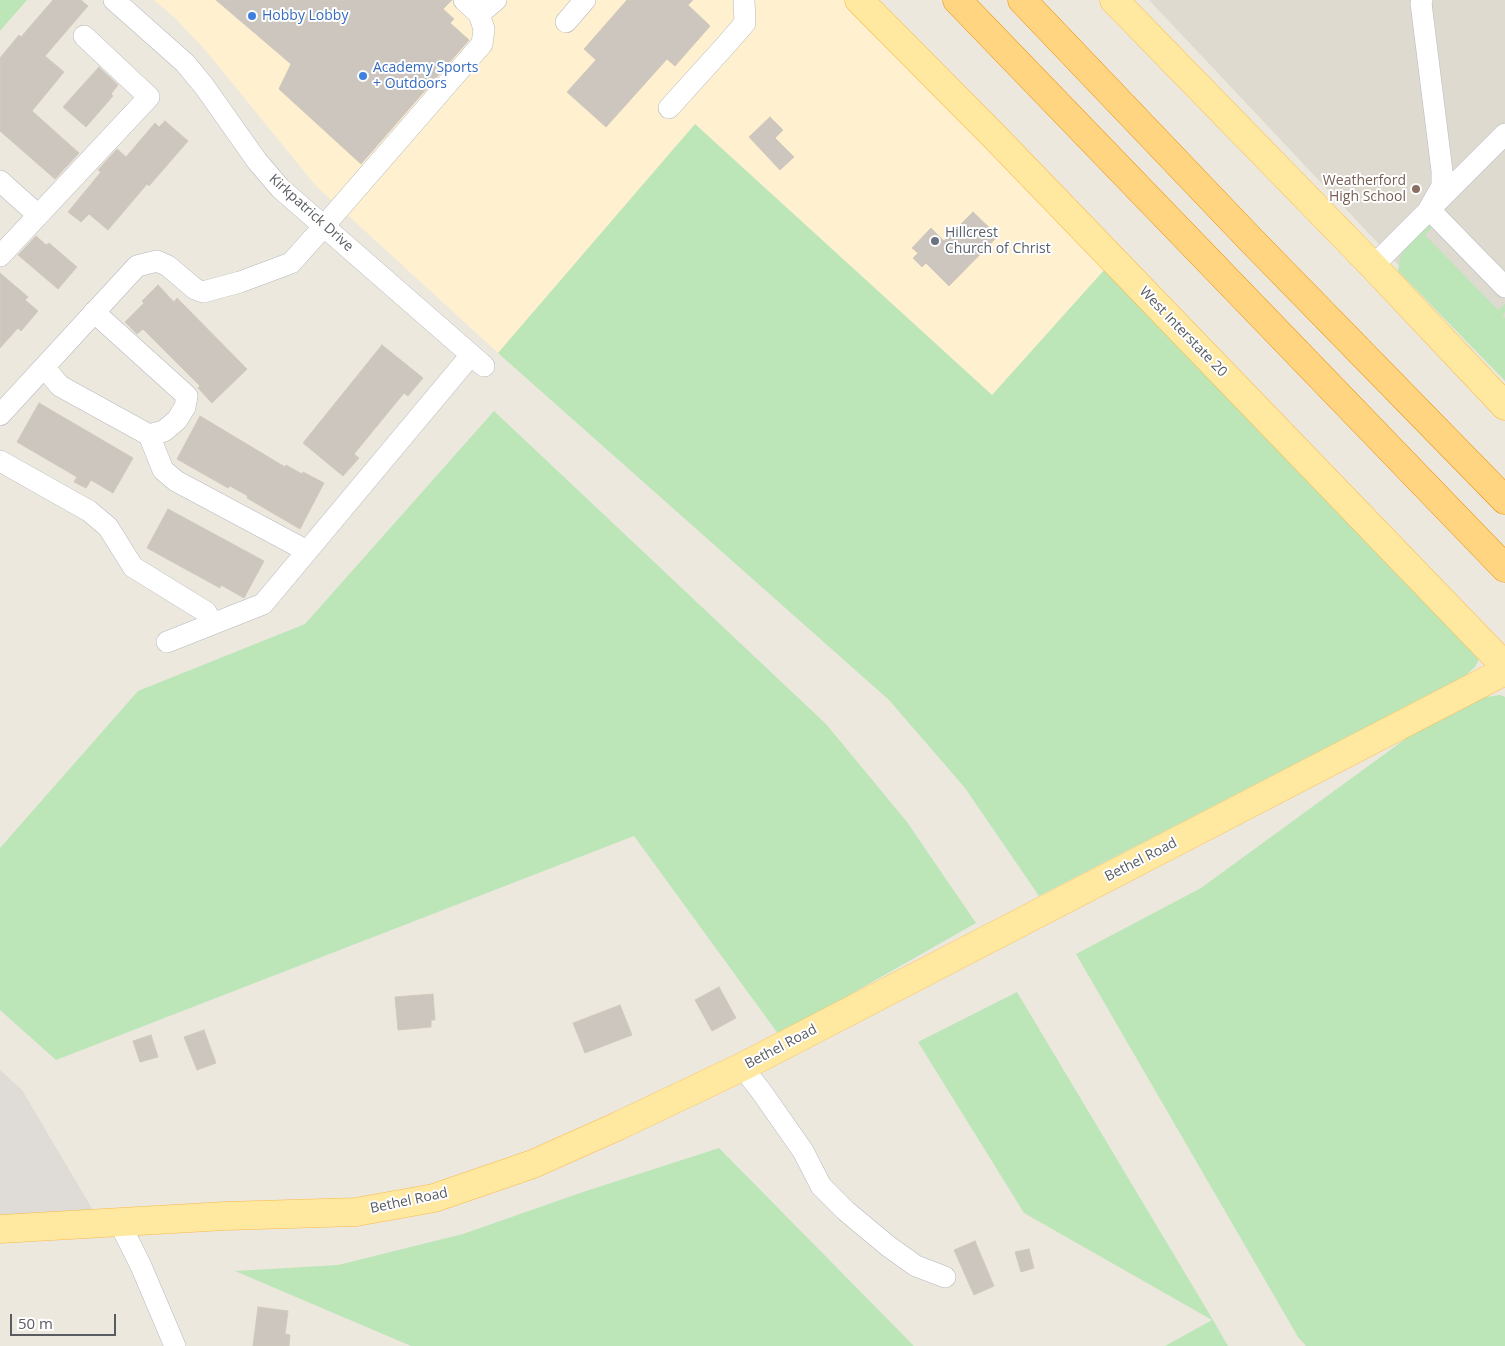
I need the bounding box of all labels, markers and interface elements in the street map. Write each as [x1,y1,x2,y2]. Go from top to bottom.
place label: Hobby Lobby [262,8,348,24]
marker: Hobby Lobby [246,10,258,22]
place label: Academy Sports + Outdoors [373,60,478,92]
marker: Academy Sports + Outdoors [357,70,369,82]
street label: Kirkpatrick Drive [265,171,357,255]
place label: Weatherford High School [1323,173,1406,206]
marker: Weatherford High School [1410,183,1422,195]
place label: Hillcrest Church of Christ [945,225,1051,258]
marker: Hillcrest Church of Christ [929,235,941,247]
street label: West Interstate 20 [1136,283,1230,381]
street label: Bethel Road [1102,835,1180,885]
street label: Bethel Road [742,1021,820,1073]
street label: Bethel Road [369,1185,449,1217]
scale bar [12,1304,119,1336]
text: 50 m [18,1313,53,1333]

